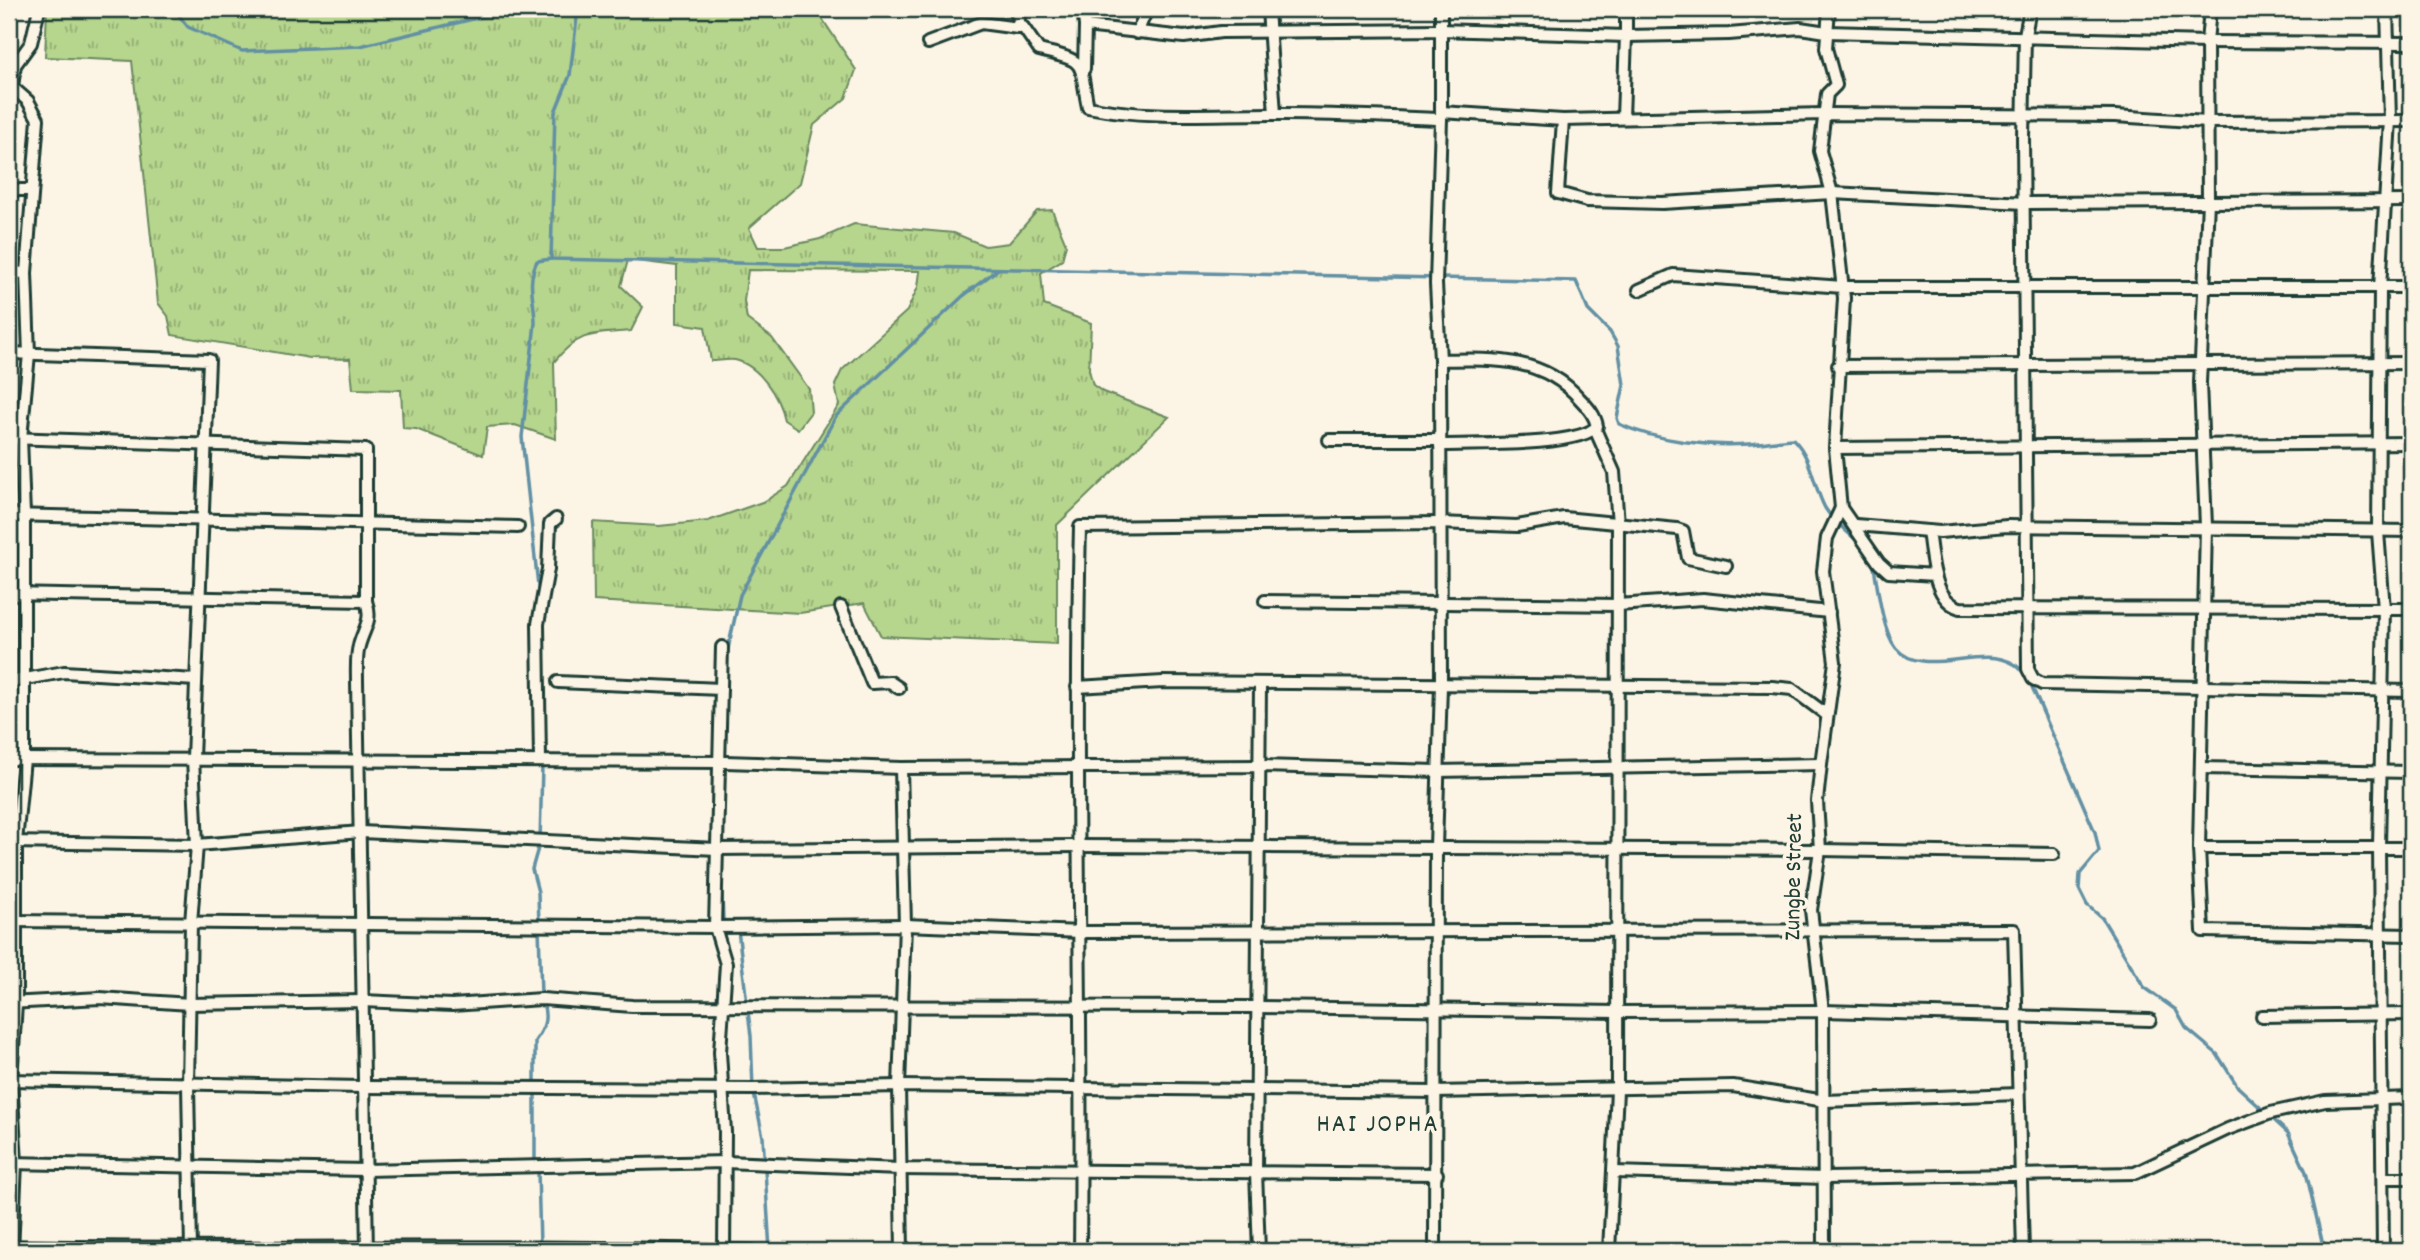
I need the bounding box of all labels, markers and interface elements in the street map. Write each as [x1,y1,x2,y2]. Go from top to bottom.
street label: Zungbe Street [1777,813,1813,941]
district label: HAI JOPHA [1316,1107,1440,1144]

